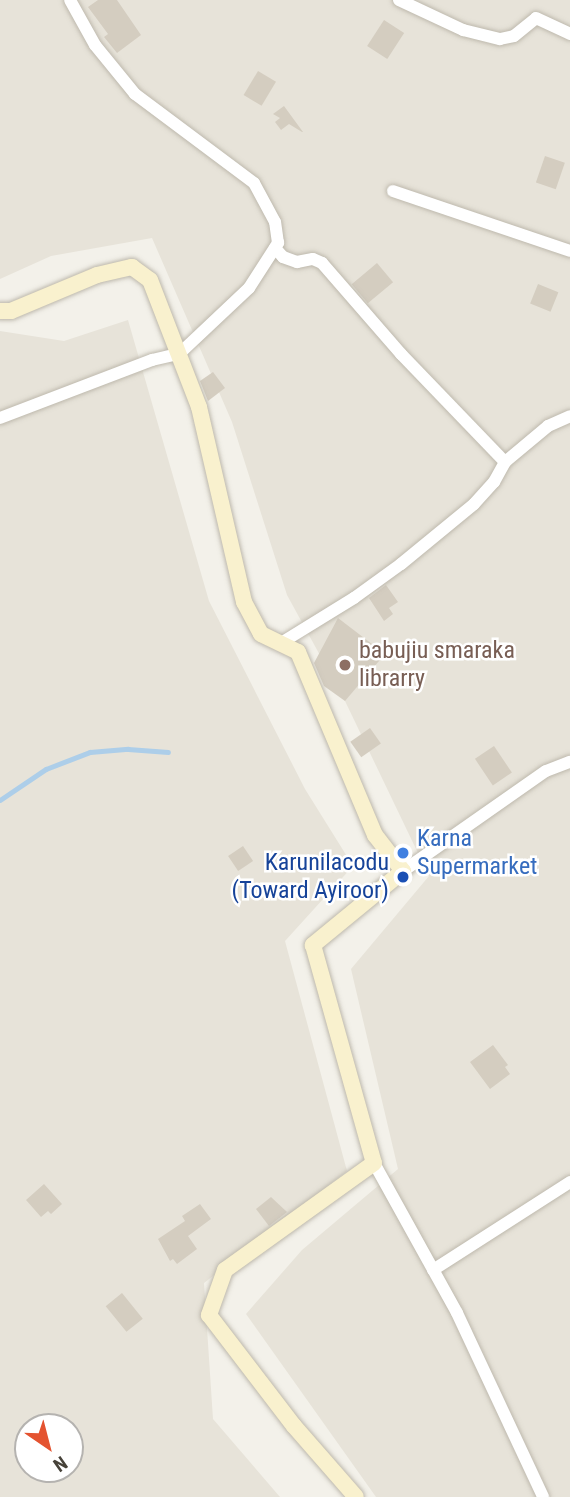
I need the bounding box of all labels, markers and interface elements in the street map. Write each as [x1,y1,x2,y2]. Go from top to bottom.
place label: babujiu smaraka librarry [359,637,515,693]
marker: babujiu smaraka librarry [337,657,353,673]
place label: Karna Supermarket [417,825,537,881]
marker: Karna Supermarket [395,845,411,861]
place label: Karunilacodu (Toward Ayiroor) [232,849,389,905]
marker: Karunilacodu (Toward Ayiroor) [395,869,411,885]
north arrow [14,1413,84,1483]
text: N [49,1451,72,1477]

